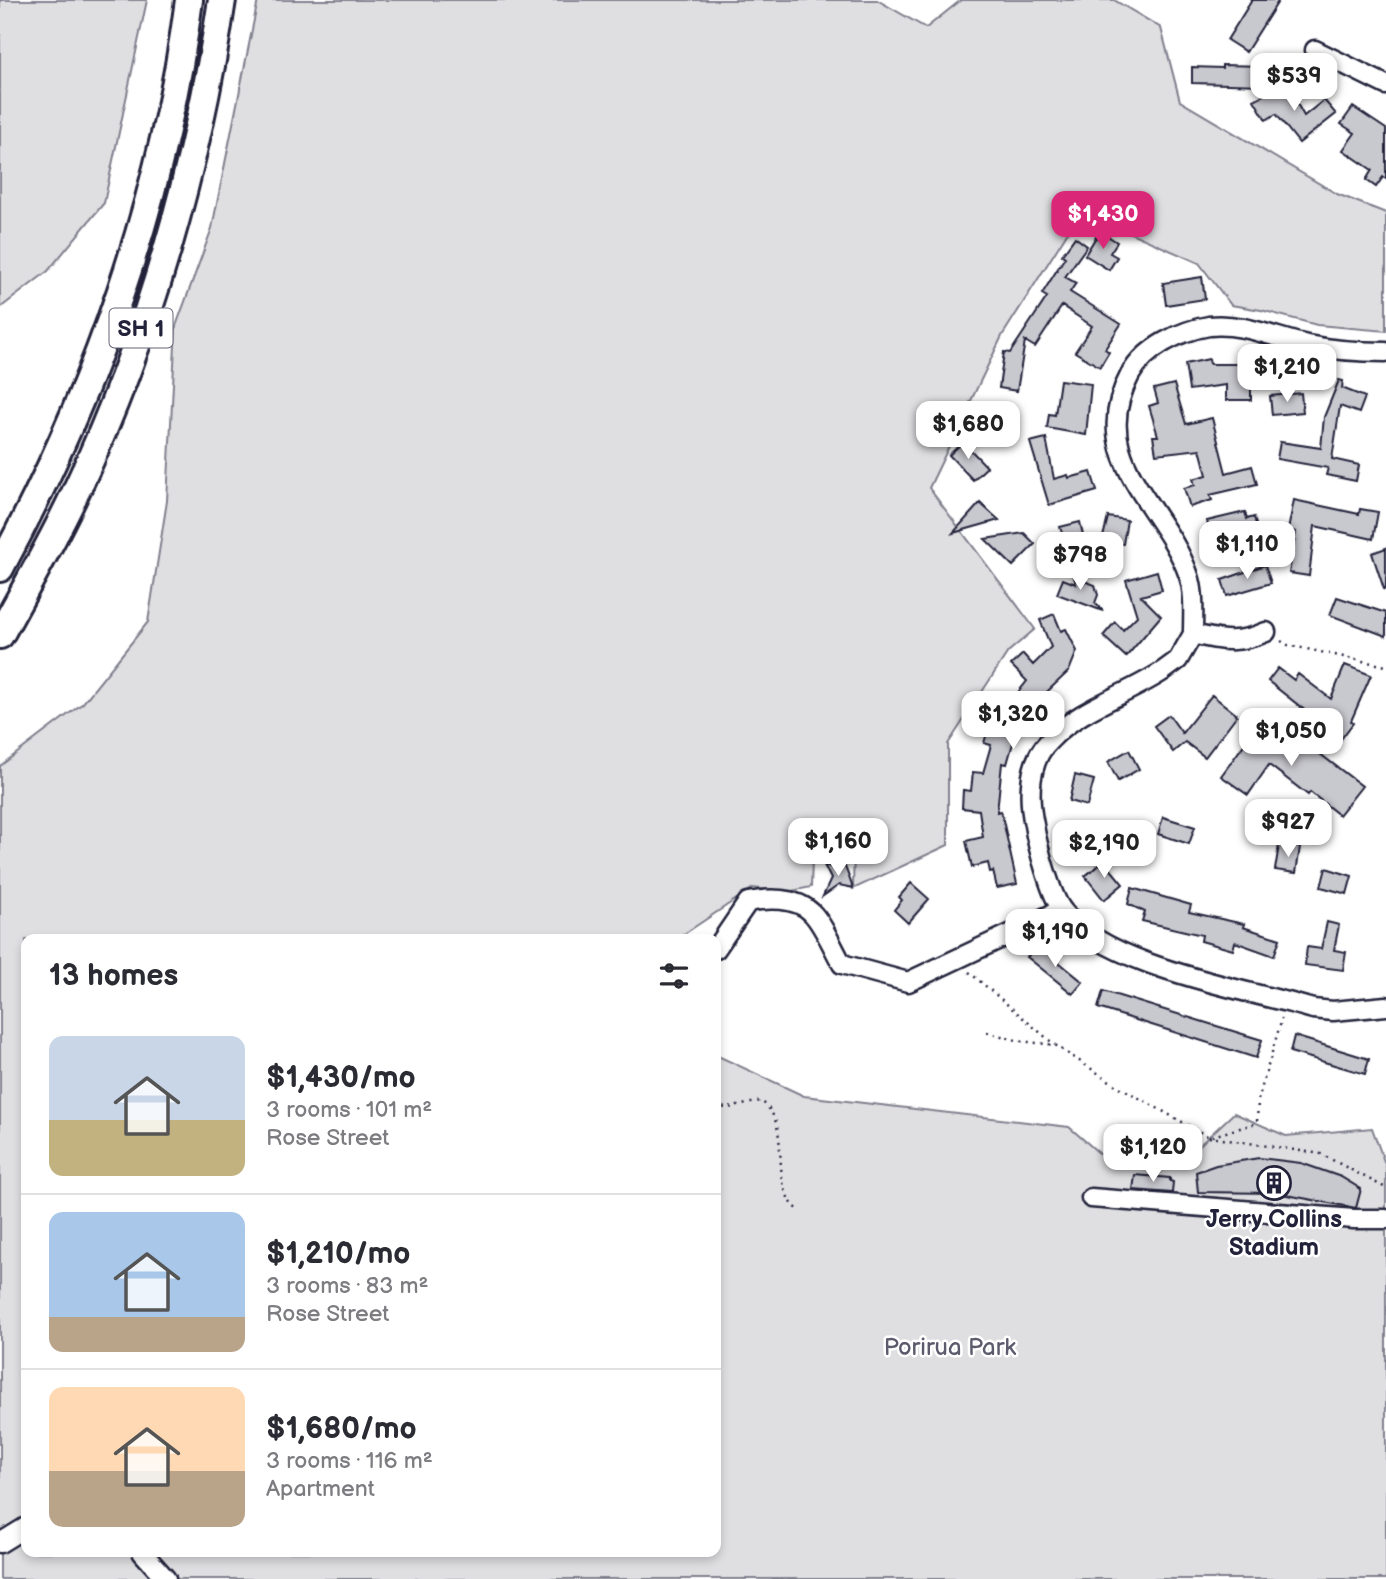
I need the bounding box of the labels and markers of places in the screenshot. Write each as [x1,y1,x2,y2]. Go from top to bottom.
pin: $539 [1253,54,1335,113]
pin: $1,430 [1046,191,1160,251]
pin: $1,210 [1230,344,1344,404]
pin: $1,680 [911,402,1025,461]
pin: $1,110 [1190,522,1304,581]
pin: $798 [1039,532,1121,592]
pin: $1,320 [956,692,1070,751]
pin: $1,050 [1234,708,1348,768]
pin: $927 [1247,800,1329,859]
pin: $1,160 [781,818,895,878]
pin: $2,190 [1047,820,1161,880]
pin: $1,190 [998,909,1112,969]
pin: $1,120 [1096,1124,1210,1184]
building icon: Jerry Collins Stadium [1255,1164,1293,1202]
place label: Jerry Collins Stadium [1206,1205,1342,1262]

